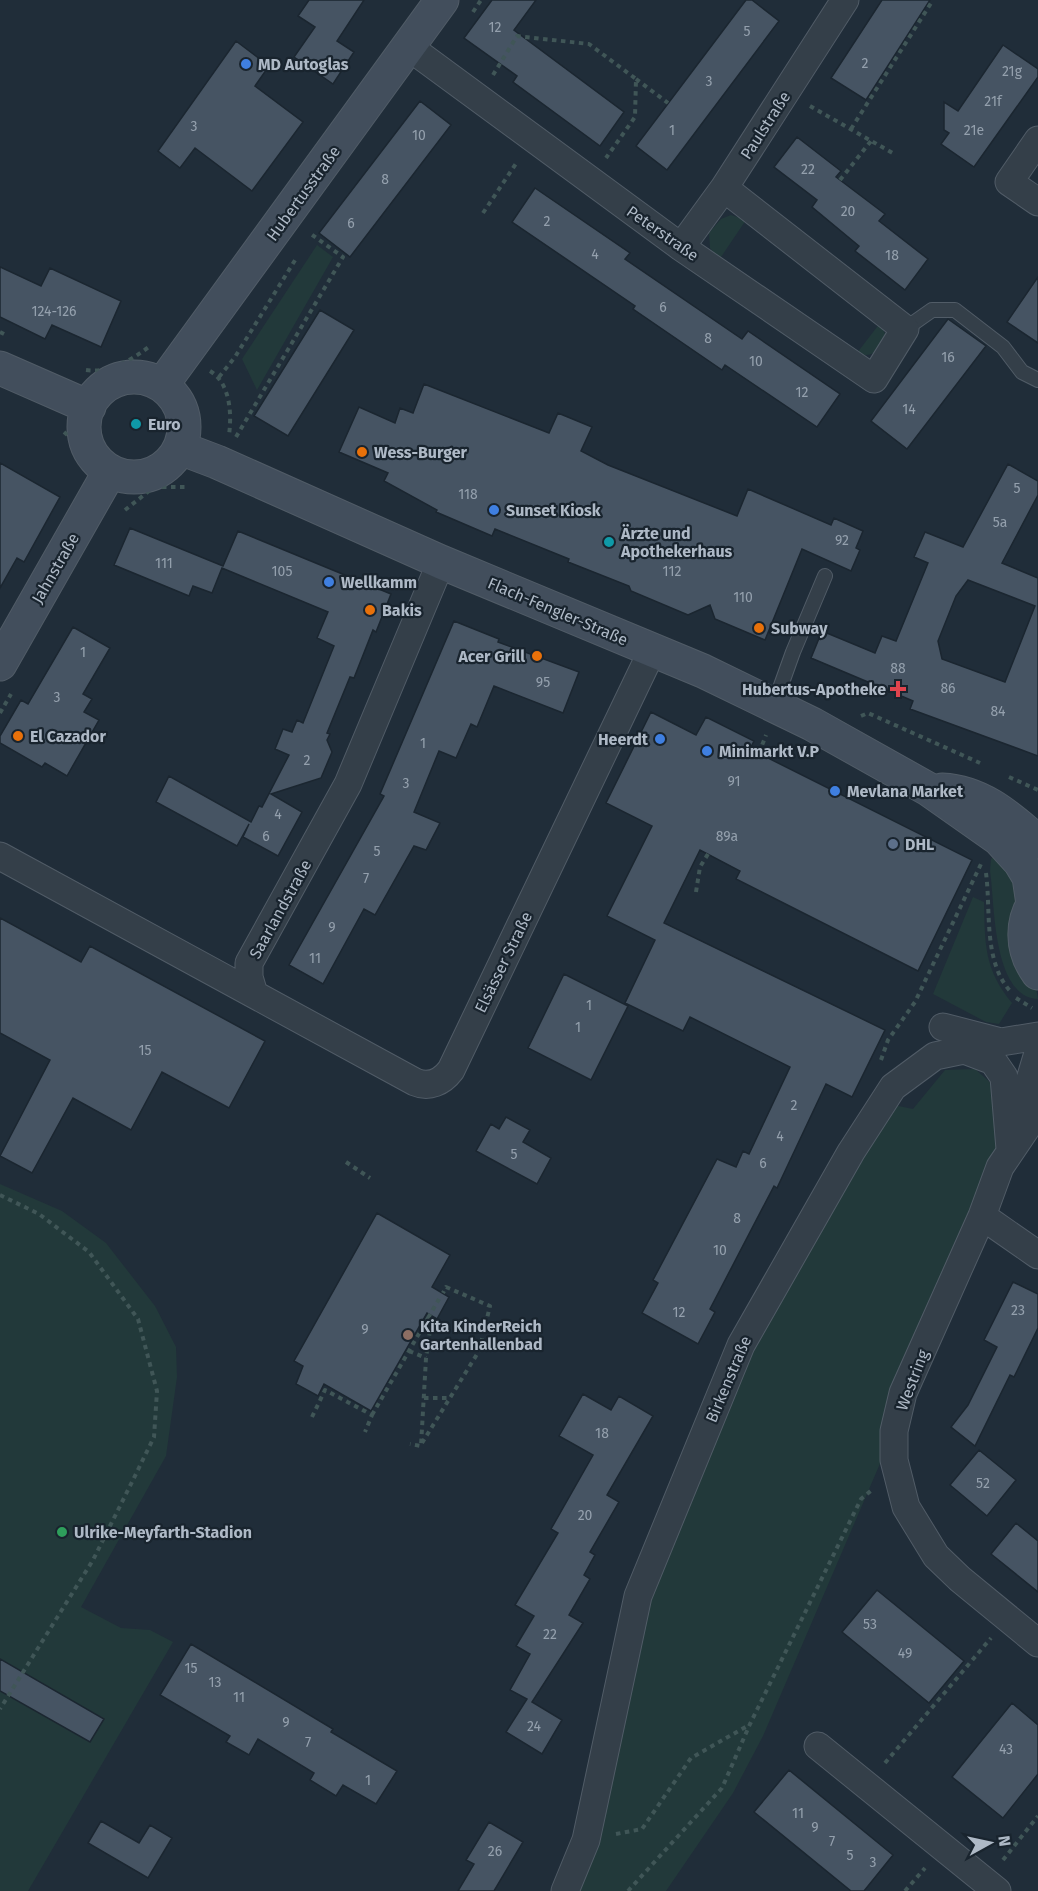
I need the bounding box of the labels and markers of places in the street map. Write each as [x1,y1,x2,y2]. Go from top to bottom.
place label: MD Autoglas [258,55,349,74]
marker: MD Autoglas [239,57,253,71]
place label: Euro [148,415,181,434]
marker: Euro [129,417,143,431]
place label: Wess-Burger [374,443,467,462]
marker: Wess-Burger [355,445,369,459]
place label: Sunset Kiosk [506,501,601,520]
marker: Sunset Kiosk [487,503,501,517]
place label: Ärzte und Apothekerhaus [620,524,733,561]
marker: Ärzte und Apothekerhaus [602,535,616,549]
place label: Wellkamm [341,573,417,592]
marker: Wellkamm [322,575,336,589]
place label: Bakis [382,601,422,620]
marker: Bakis [363,603,377,617]
place label: Subway [771,619,828,638]
marker: Subway [752,621,766,635]
place label: Acer Grill [457,647,525,666]
marker: Acer Grill [530,649,544,663]
place label: Hubertus-Apotheke [742,680,886,699]
marker: Hubertus-Apotheke [891,682,905,696]
place label: El Cazador [30,727,106,746]
marker: El Cazador [11,729,25,743]
place label: Heerdt [598,730,649,749]
marker: Heerdt [653,732,667,746]
place label: Minimarkt V.P [719,742,819,761]
marker: Minimarkt V.P [700,744,714,758]
place label: Mevlana Market [847,782,964,801]
marker: Mevlana Market [828,784,842,798]
place label: DHL [905,835,934,854]
marker: DHL [886,837,900,851]
place label: Kita KinderReich Gartenhallenbad [420,1317,543,1354]
marker: Kita KinderReich Gartenhallenbad [401,1328,415,1342]
place label: Ulrike-Meyfarth-Stadion [74,1523,252,1542]
marker: Ulrike-Meyfarth-Stadion [55,1525,69,1539]

